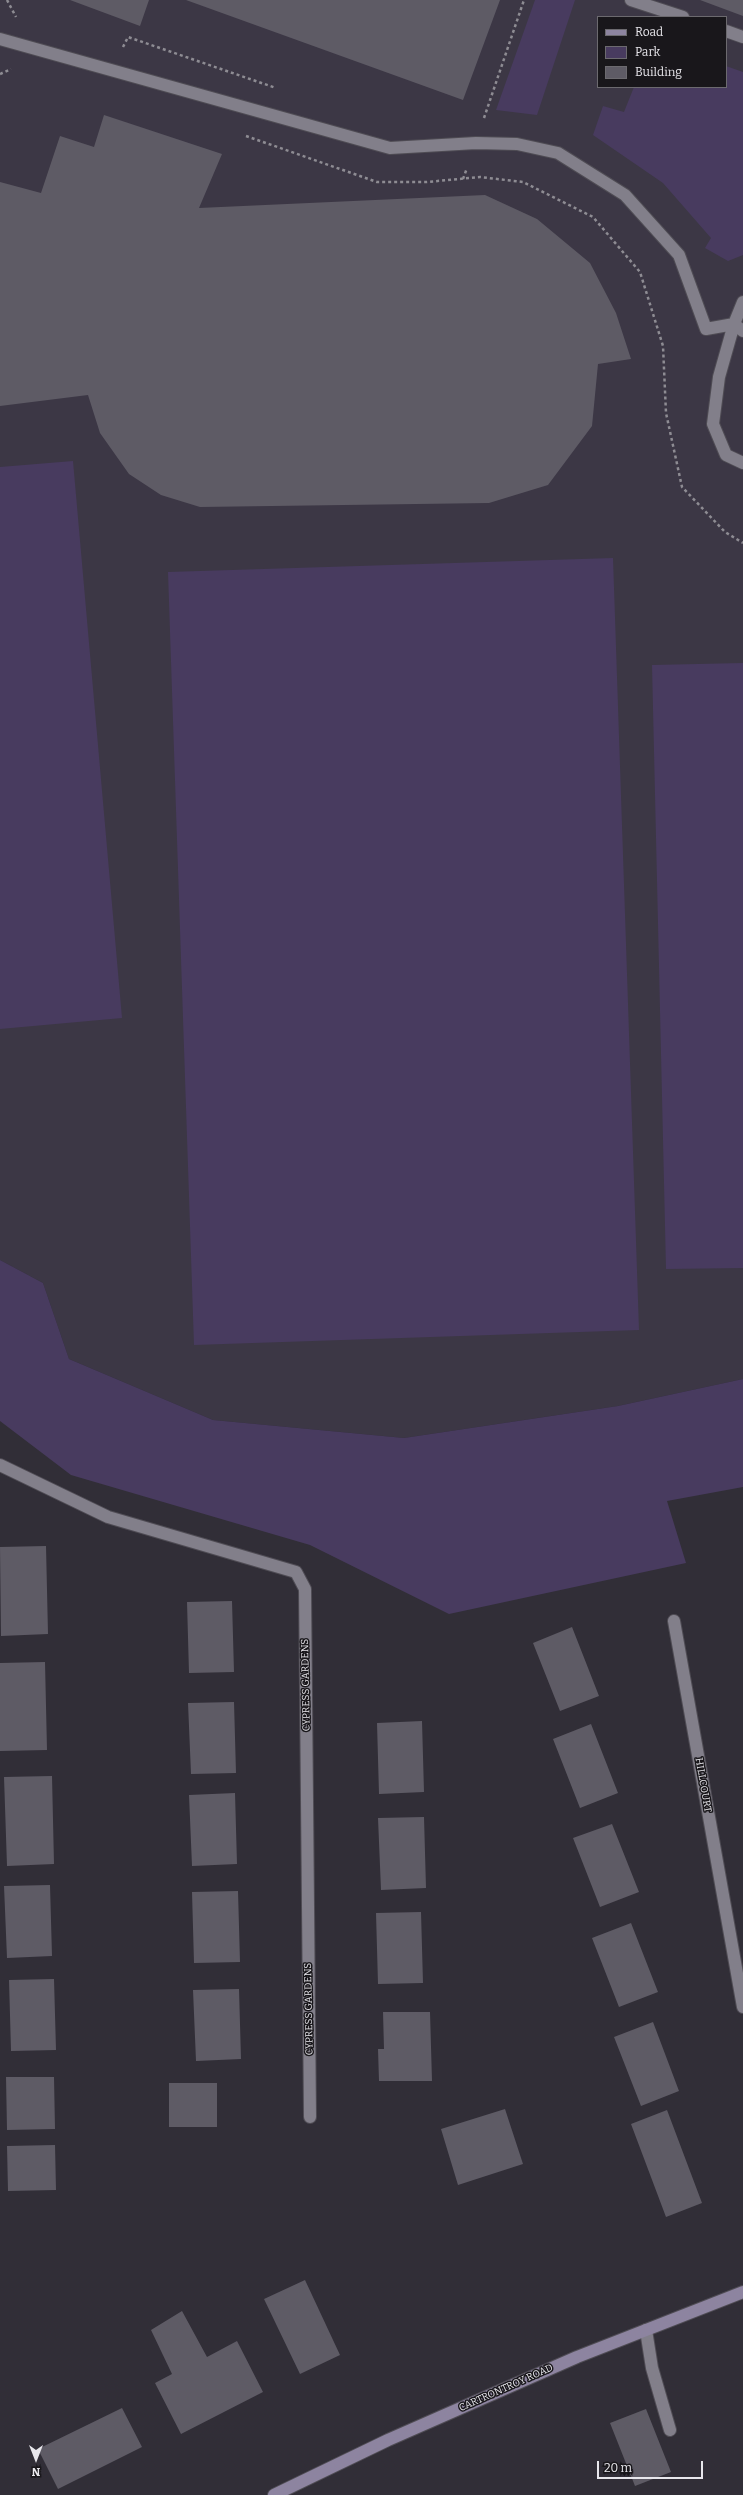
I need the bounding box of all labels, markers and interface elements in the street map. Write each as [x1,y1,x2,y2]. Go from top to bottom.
legend [597,16,727,88]
text: Road [635,25,663,39]
text: Park [635,45,660,59]
text: Building [635,65,682,79]
street label: CYPRESS GARDENS [299,1639,313,1731]
street label: HILLCOURT [692,1757,714,1813]
street label: CYPRESS GARDENS [302,1963,316,2055]
street label: CARTRONTROY ROAD [457,2362,555,2414]
north arrow [16,2439,56,2479]
scale bar [599,2453,705,2479]
text: 20 m [604,2461,632,2475]
text: N [32,2465,40,2478]

